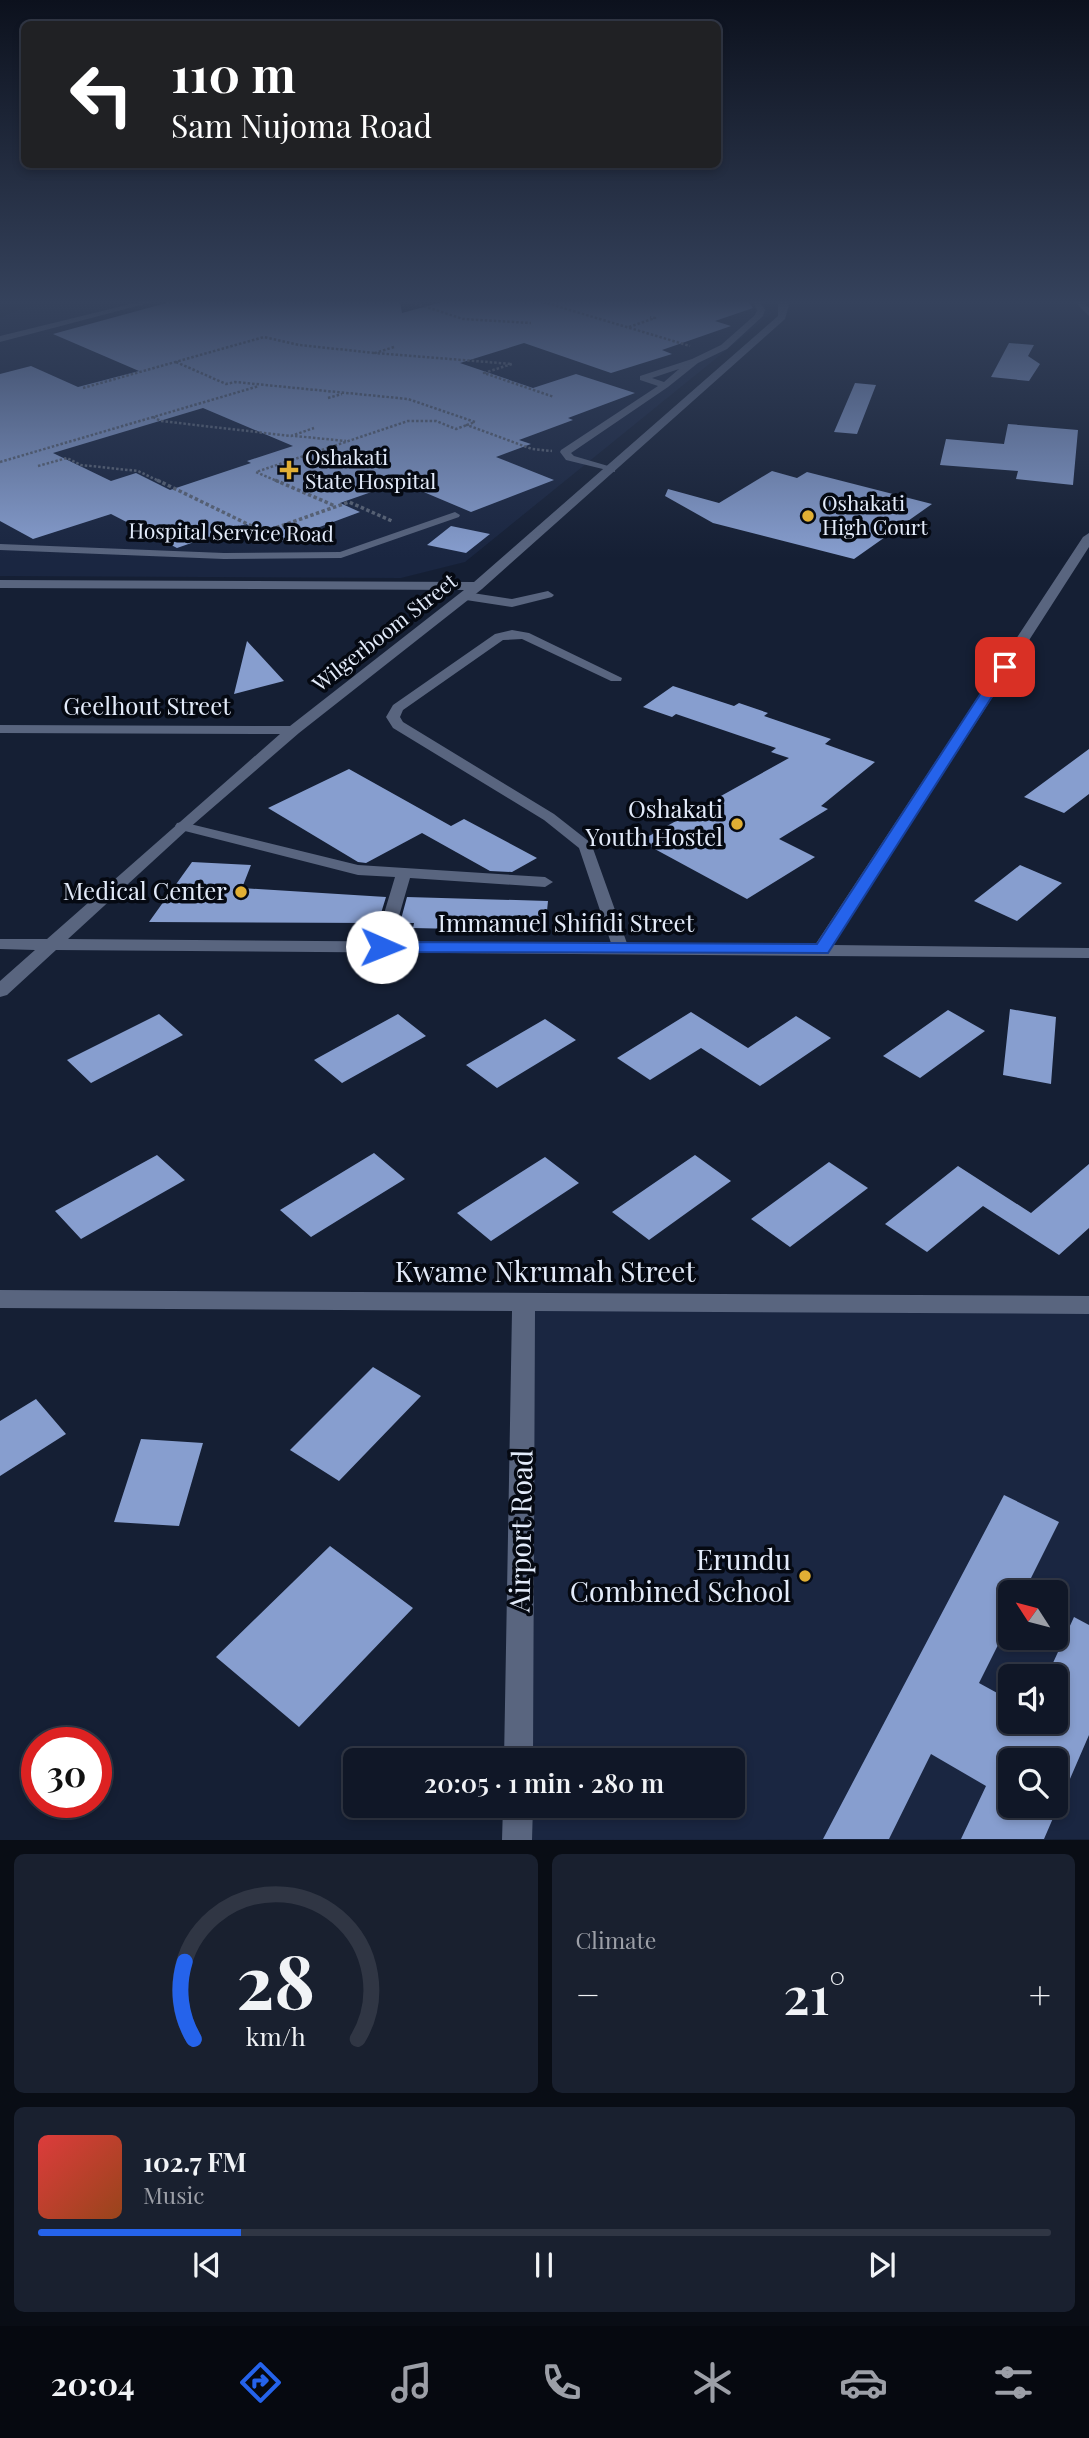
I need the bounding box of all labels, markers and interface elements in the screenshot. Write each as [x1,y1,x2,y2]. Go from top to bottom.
text: 110 m [171,40,296,105]
icon: left [56,49,147,140]
text: Sam Nujoma Road [171,103,432,146]
place label: Oshakati State Hospital [305,442,436,494]
marker: Oshakati State Hospital [279,460,299,480]
place label: Oshakati High Court [822,488,928,540]
marker: Oshakati High Court [800,508,816,524]
street label: Hospital Service Road [128,515,334,547]
street label: Wilgerboom Street [305,566,462,697]
pin [975,637,1035,697]
icon: arrive [986,648,1024,686]
street label: Geelhout Street [63,689,231,721]
place label: Oshakati Youth Hostel [585,792,723,852]
marker: Oshakati Youth Hostel [729,816,745,832]
place label: Medical Center [63,874,227,906]
marker: Medical Center [233,884,249,900]
street label: Immanuel Shifidi Street [438,906,695,938]
position arrow [345,910,419,984]
street label: Kwame Nkrumah Street [395,1252,696,1289]
street label: Airport Road [500,1449,539,1614]
place label: Erundu Combined School [570,1540,791,1609]
marker: Erundu Combined School [797,1568,813,1584]
north arrow [998,1580,1068,1650]
map controls [998,1580,1068,1818]
button: sound [998,1664,1068,1734]
speed limit sign: 30 [21,1727,112,1818]
button: search [998,1748,1068,1818]
text: 20:05 · 1 min · 280 m [424,1765,664,1800]
text: Climate [576,1924,656,1955]
text: 28 [236,1931,315,2028]
text: 21° [783,1959,846,2028]
text: − [576,1968,600,2019]
text: + [1029,1968,1051,2019]
text: km/h [246,2019,306,2052]
text: 102.7 FM [143,2144,247,2179]
text: Music [143,2179,204,2210]
icon: previous [188,2246,226,2284]
icon: pause [525,2246,563,2284]
icon: next [863,2246,901,2284]
icon: directions [236,2358,285,2407]
icon: music [387,2358,436,2407]
icon: phone [537,2358,586,2407]
icon: climate [688,2358,737,2407]
icon: car [839,2358,888,2407]
icon: filters [989,2358,1038,2407]
text: 20:04 [51,2361,135,2404]

